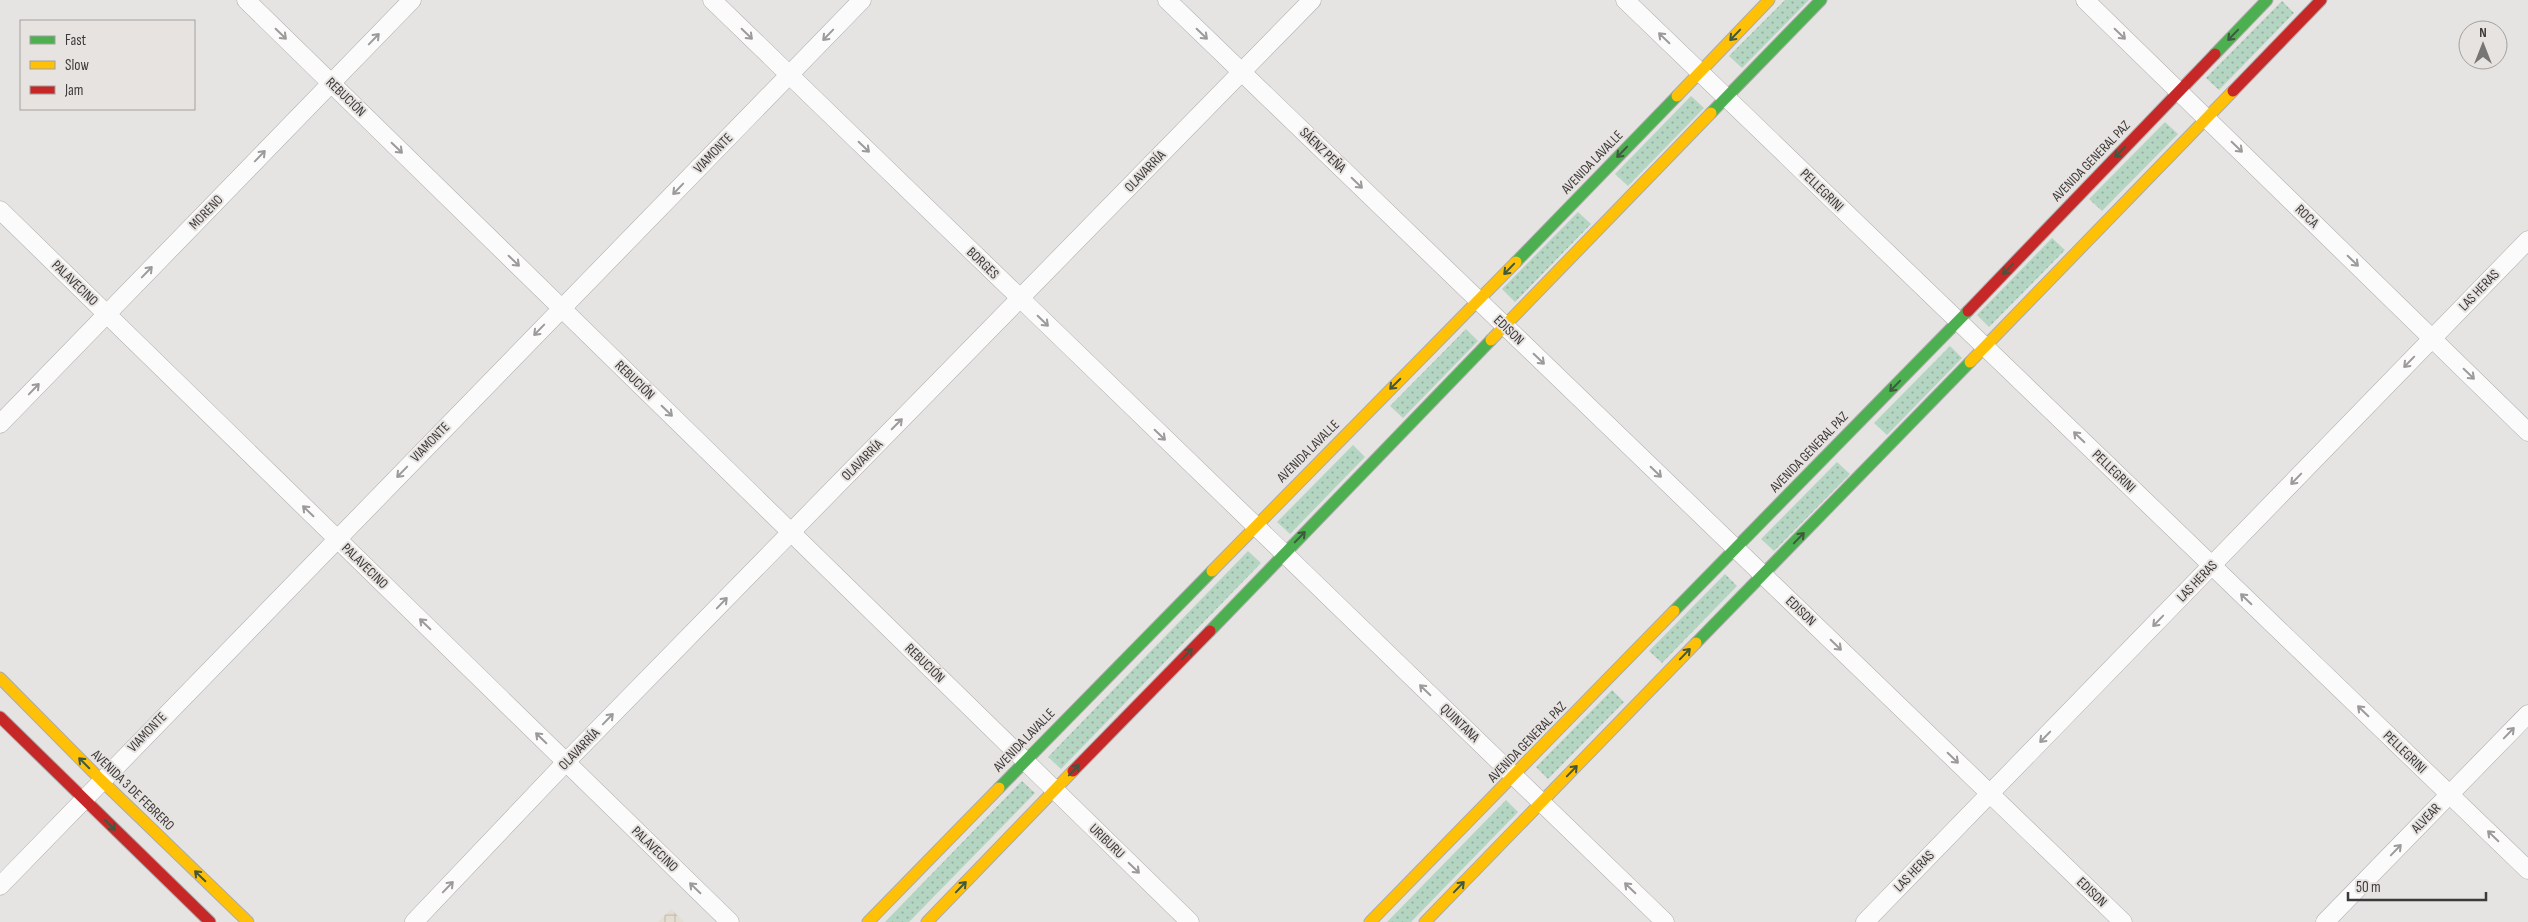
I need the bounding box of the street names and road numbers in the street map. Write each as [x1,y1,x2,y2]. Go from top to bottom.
street label: REBUCIÓN [322,74,370,120]
street label: AVENIDA GENERAL PAZ [2048,117,2134,206]
street label: SÁENZ PEÑA [1296,124,1350,177]
street label: AVENIDA LAVALLE [1557,127,1627,198]
street label: VIAMONTE [690,129,736,177]
street label: OLAVARRÍA [1121,146,1170,195]
street label: PELLEGRINI [1797,165,1847,215]
street label: MORENO [185,191,227,233]
street label: ROCA [2292,201,2323,232]
street label: BORGES [963,244,1003,282]
street label: PALAVECINO [48,257,102,309]
street label: LAS HERAS [2455,266,2503,314]
street label: EDISON [1490,312,1528,348]
street label: REBUCIÓN [611,357,659,403]
street label: AVENIDA GENERAL PAZ [1766,408,1852,497]
street label: AVENIDA LAVALLE [1272,416,1343,487]
street label: VIAMONTE [407,418,453,466]
street label: OLAVARRÍA [838,435,887,484]
street label: PELLEGRINI [2089,446,2139,496]
street label: PALAVECINO [338,540,392,592]
street label: LAS HERAS [2173,557,2221,605]
street label: EDISON [1782,593,1820,629]
street label: REBUCIÓN [901,640,949,686]
street label: AVENIDA GENERAL PAZ [1484,698,1570,787]
street label: QUINTANA [1437,700,1484,746]
street label: AVENIDA LAVALLE [989,705,1059,776]
street label: VIAMONTE [124,708,170,756]
street label: OLAVARRÍA [555,724,604,773]
street label: PELLEGRINI [2380,727,2430,777]
street label: AVENIDA 3 DE FEBRERO [87,745,178,834]
street label: ALVEAR [2407,799,2445,837]
street label: URIBURU [1086,820,1128,862]
street label: PALAVECINO [628,823,682,875]
street label: LAS HERAS [1890,847,1938,895]
street label: EDISON [2073,874,2111,910]

